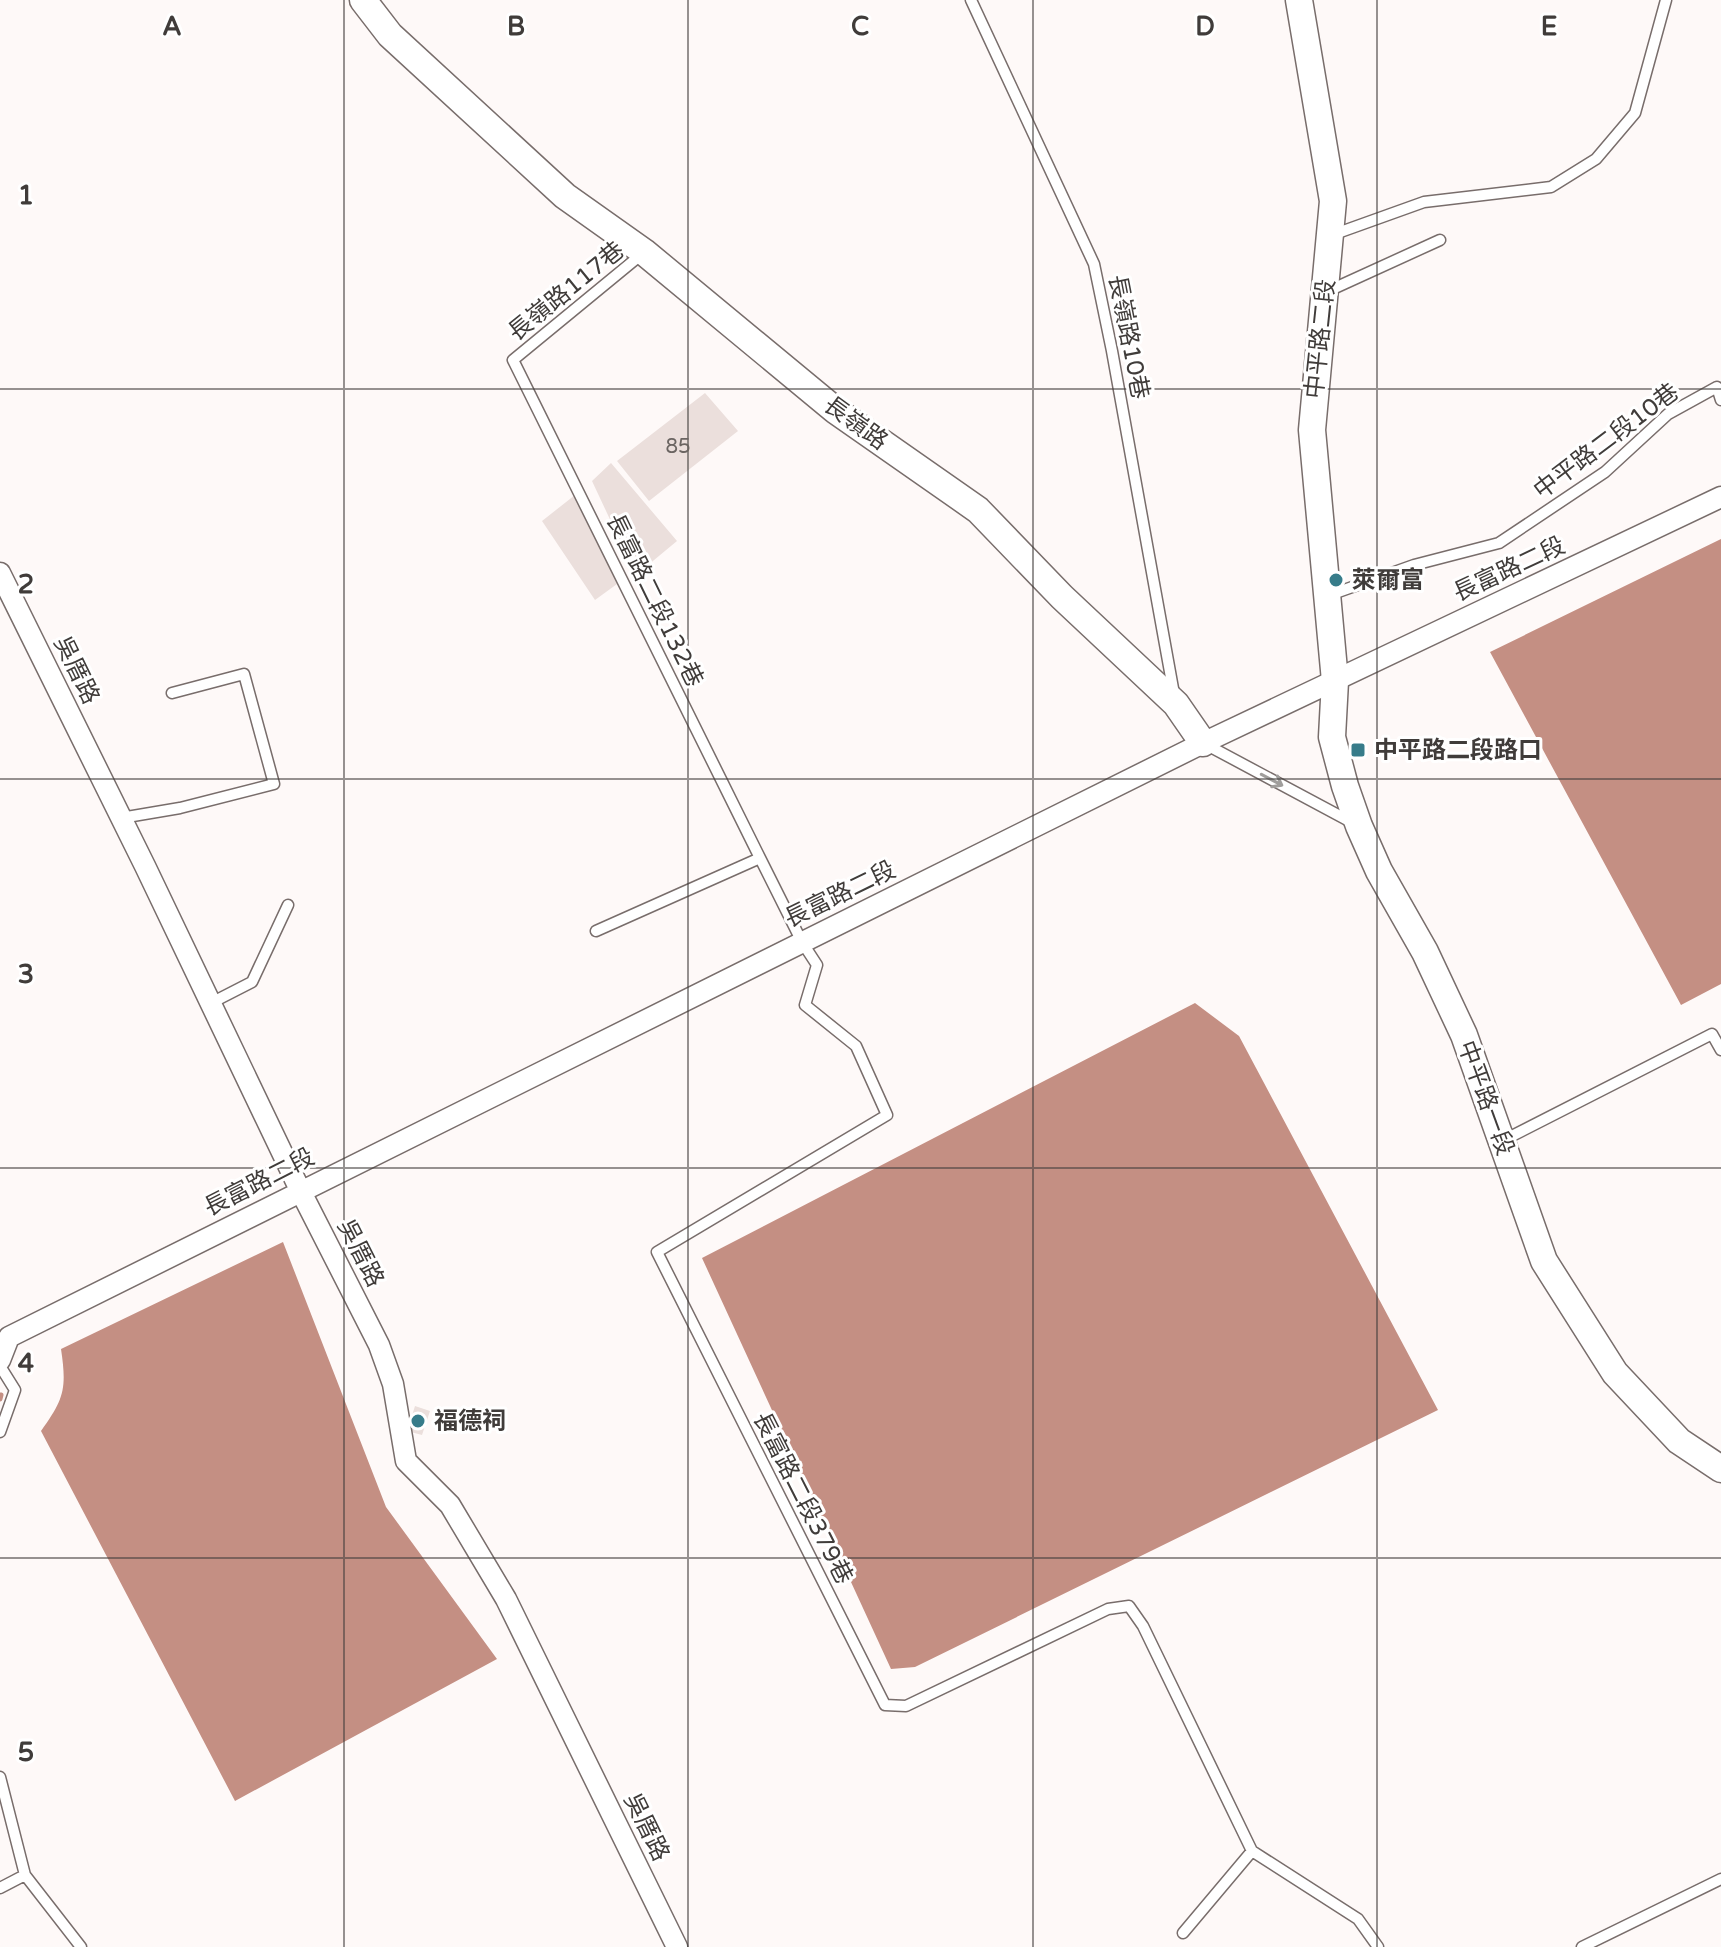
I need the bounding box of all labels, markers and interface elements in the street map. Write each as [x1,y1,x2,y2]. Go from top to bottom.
text: A [162,11,182,42]
text: B [507,11,525,42]
text: C [851,11,869,42]
text: D [1195,11,1215,42]
text: E [1541,11,1557,42]
text: 1 [18,180,34,211]
street label: 長嶺路117巷 [502,236,630,347]
street label: 長嶺路10巷 [1102,272,1155,402]
street label: 中平路二段 [1300,278,1341,400]
street label: 中平路二段10巷 [1528,377,1685,505]
street label: 長嶺路 [818,391,893,456]
house number: 85 [665,435,691,459]
street label: 長富路二段132巷 [600,509,709,692]
street label: 長富路二段 [1449,531,1570,608]
place label: 萊爾富 [1352,566,1424,595]
text: 2 [18,569,34,600]
marker: 萊爾富 [1327,571,1345,589]
street label: 吳厝路 [48,632,105,709]
place label: 中平路二段路口 [1374,736,1542,765]
marker: 中平路二段路口 [1349,741,1367,759]
one-way arrow [1260,772,1283,788]
street label: 長富路二段 [780,855,901,934]
text: 3 [18,959,34,990]
street label: 中平路一段 [1451,1037,1520,1160]
street label: 長富路二段 [199,1142,319,1223]
street label: 吳厝路 [331,1215,390,1292]
text: 4 [18,1348,34,1379]
place label: 福德祠 [434,1407,506,1436]
street label: 長富路二段379巷 [747,1407,858,1589]
marker: 福德祠 [409,1412,427,1430]
text: 5 [18,1737,34,1768]
street label: 吳厝路 [618,1789,675,1866]

